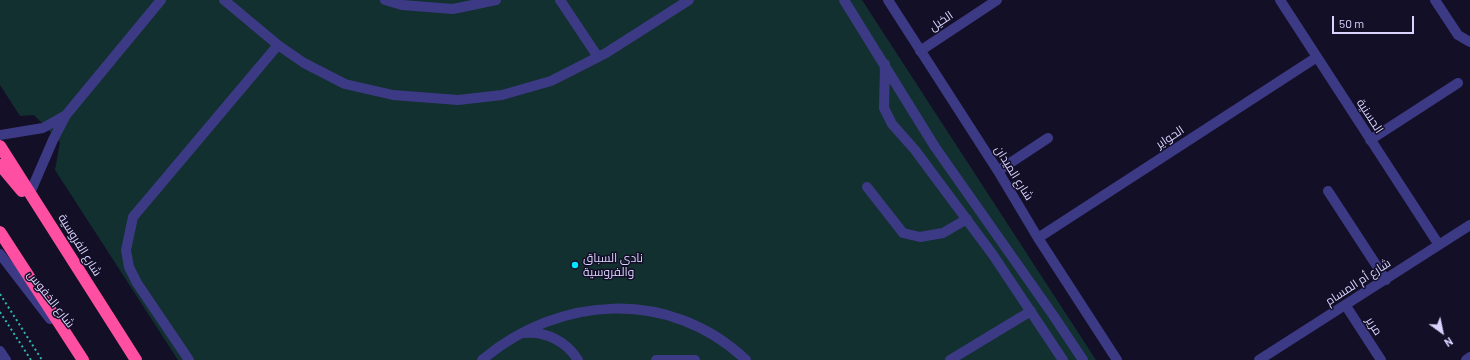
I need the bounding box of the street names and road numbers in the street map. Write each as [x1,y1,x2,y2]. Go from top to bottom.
street label: الخيل [926,8,956,34]
street label: الحسنية [1354,96,1386,136]
street label: الحواير [1153,123,1187,151]
street label: شارع الميدان [992,143,1036,203]
street label: شارع الفروسية [55,211,105,279]
street label: شارع أم المسام [1323,256,1393,308]
street label: شارع الخفوس [24,268,78,330]
street label: مرير [1363,314,1385,338]

